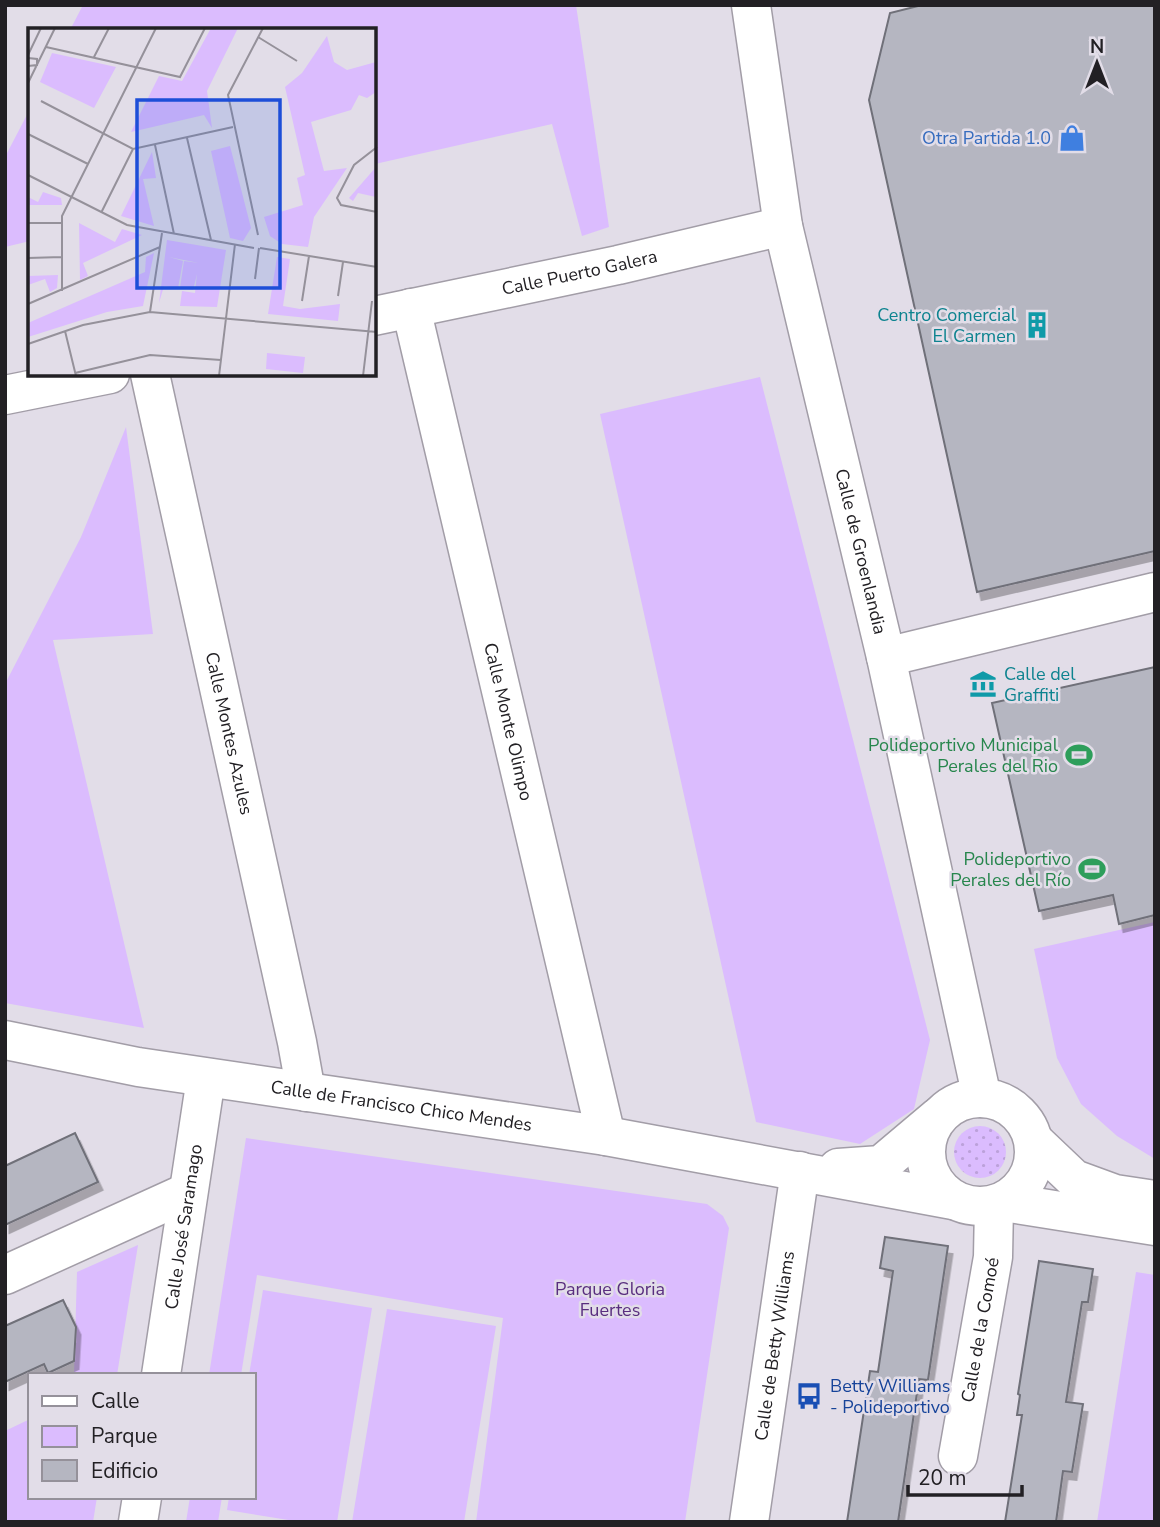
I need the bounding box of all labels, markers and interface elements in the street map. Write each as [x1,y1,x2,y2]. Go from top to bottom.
inset map [28,28,376,376]
north arrow [1062,28,1132,98]
text: N [1090,34,1104,60]
shop icon: Otra Partida 1.0 [1057,123,1087,153]
place label: Otra Partida 1.0 [922,126,1051,150]
street label: Calle Puerto Galera [500,244,660,301]
place label: Centro Comercial El Carmen [877,303,1017,348]
building icon: Centro Comercial El Carmen [1022,310,1052,340]
street label: Calle de Groenlandia [829,466,892,637]
street label: Calle Monte Olimpo [478,640,539,803]
street label: Calle Montes Azules [200,650,259,817]
place label: Calle del Graffiti [1004,662,1076,707]
museum icon: Calle del Graffiti [968,669,998,699]
place label: Polideportivo Municipal Perales del Rio [868,733,1059,778]
sports icon: Polideportivo Municipal Perales del Rio [1064,740,1094,770]
place label: Polideportivo Perales del Río [950,847,1071,892]
sports icon: Polideportivo Perales del Río [1077,854,1107,884]
street label: Calle de Francisco Chico Mendes [269,1075,534,1137]
street label: Calle José Saramago [159,1142,208,1311]
street label: Calle de Betty Williams [749,1249,800,1442]
street label: Calle de la Comoé [956,1256,1005,1404]
park label: Parque Gloria Fuertes [555,1277,665,1322]
legend [28,1373,256,1499]
place label: Betty Williams - Polideportivo [830,1374,951,1419]
bus stop icon: Betty Williams - Polideportivo [794,1381,824,1411]
text: Calle [91,1387,139,1415]
text: Parque [91,1422,158,1450]
scale bar [908,1454,1022,1498]
text: Edificio [91,1457,158,1485]
text: 20 m [918,1464,967,1492]

